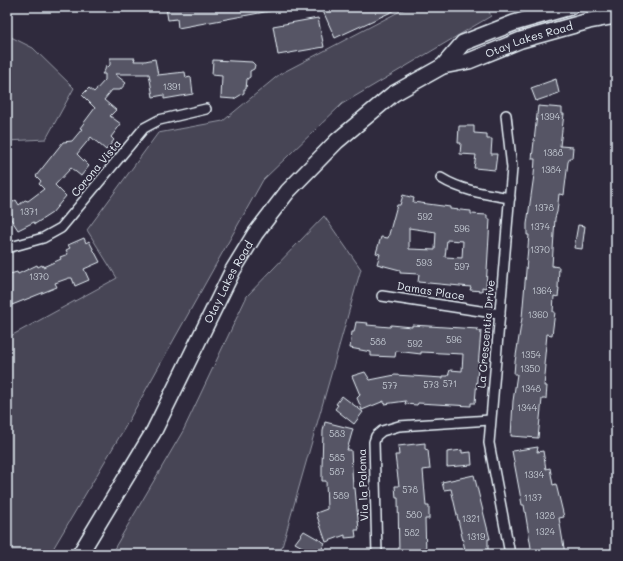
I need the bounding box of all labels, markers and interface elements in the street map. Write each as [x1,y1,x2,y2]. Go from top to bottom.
street label: Otay Lakes Road [483,18,574,61]
house number: 1391 [163,81,181,92]
house number: 1394 [540,111,561,122]
street label: Corona Vista [67,136,124,199]
house number: 1388 [543,147,564,158]
house number: 1384 [541,164,562,175]
house number: 1378 [534,202,554,213]
house number: 1371 [20,206,38,217]
house number: 592 [417,211,433,222]
house number: 1374 [530,221,551,232]
house number: 596 [454,223,470,234]
street label: Otay Lakes Road [200,238,256,326]
house number: 1370 [530,244,550,255]
house number: 593 [416,257,432,268]
house number: 597 [454,261,470,272]
house number: 1370 [29,271,49,282]
street label: Damas Place [396,278,466,303]
street label: La Crescentia Drive [473,279,498,389]
house number: 1364 [532,285,553,296]
house number: 1360 [528,309,549,320]
house number: 596 [446,334,462,345]
house number: 588 [370,336,387,347]
house number: 592 [407,338,423,349]
house number: 1354 [521,349,542,360]
house number: 1350 [520,363,540,374]
house number: 571 [443,378,457,389]
house number: 573 [423,379,439,390]
house number: 577 [382,380,398,391]
house number: 1348 [521,383,542,394]
house number: 1344 [517,402,538,413]
house number: 583 [329,428,345,439]
street label: Via la Paloma [354,448,371,521]
house number: 585 [329,452,345,463]
house number: 587 [329,466,345,477]
house number: 1334 [524,469,545,480]
house number: 578 [402,484,418,495]
house number: 589 [333,490,350,501]
house number: 1137 [524,492,542,503]
house number: 580 [406,509,423,520]
house number: 1328 [535,510,555,521]
house number: 1321 [462,513,480,524]
house number: 1324 [535,526,556,537]
house number: 582 [404,527,420,538]
house number: 1319 [467,531,486,542]

